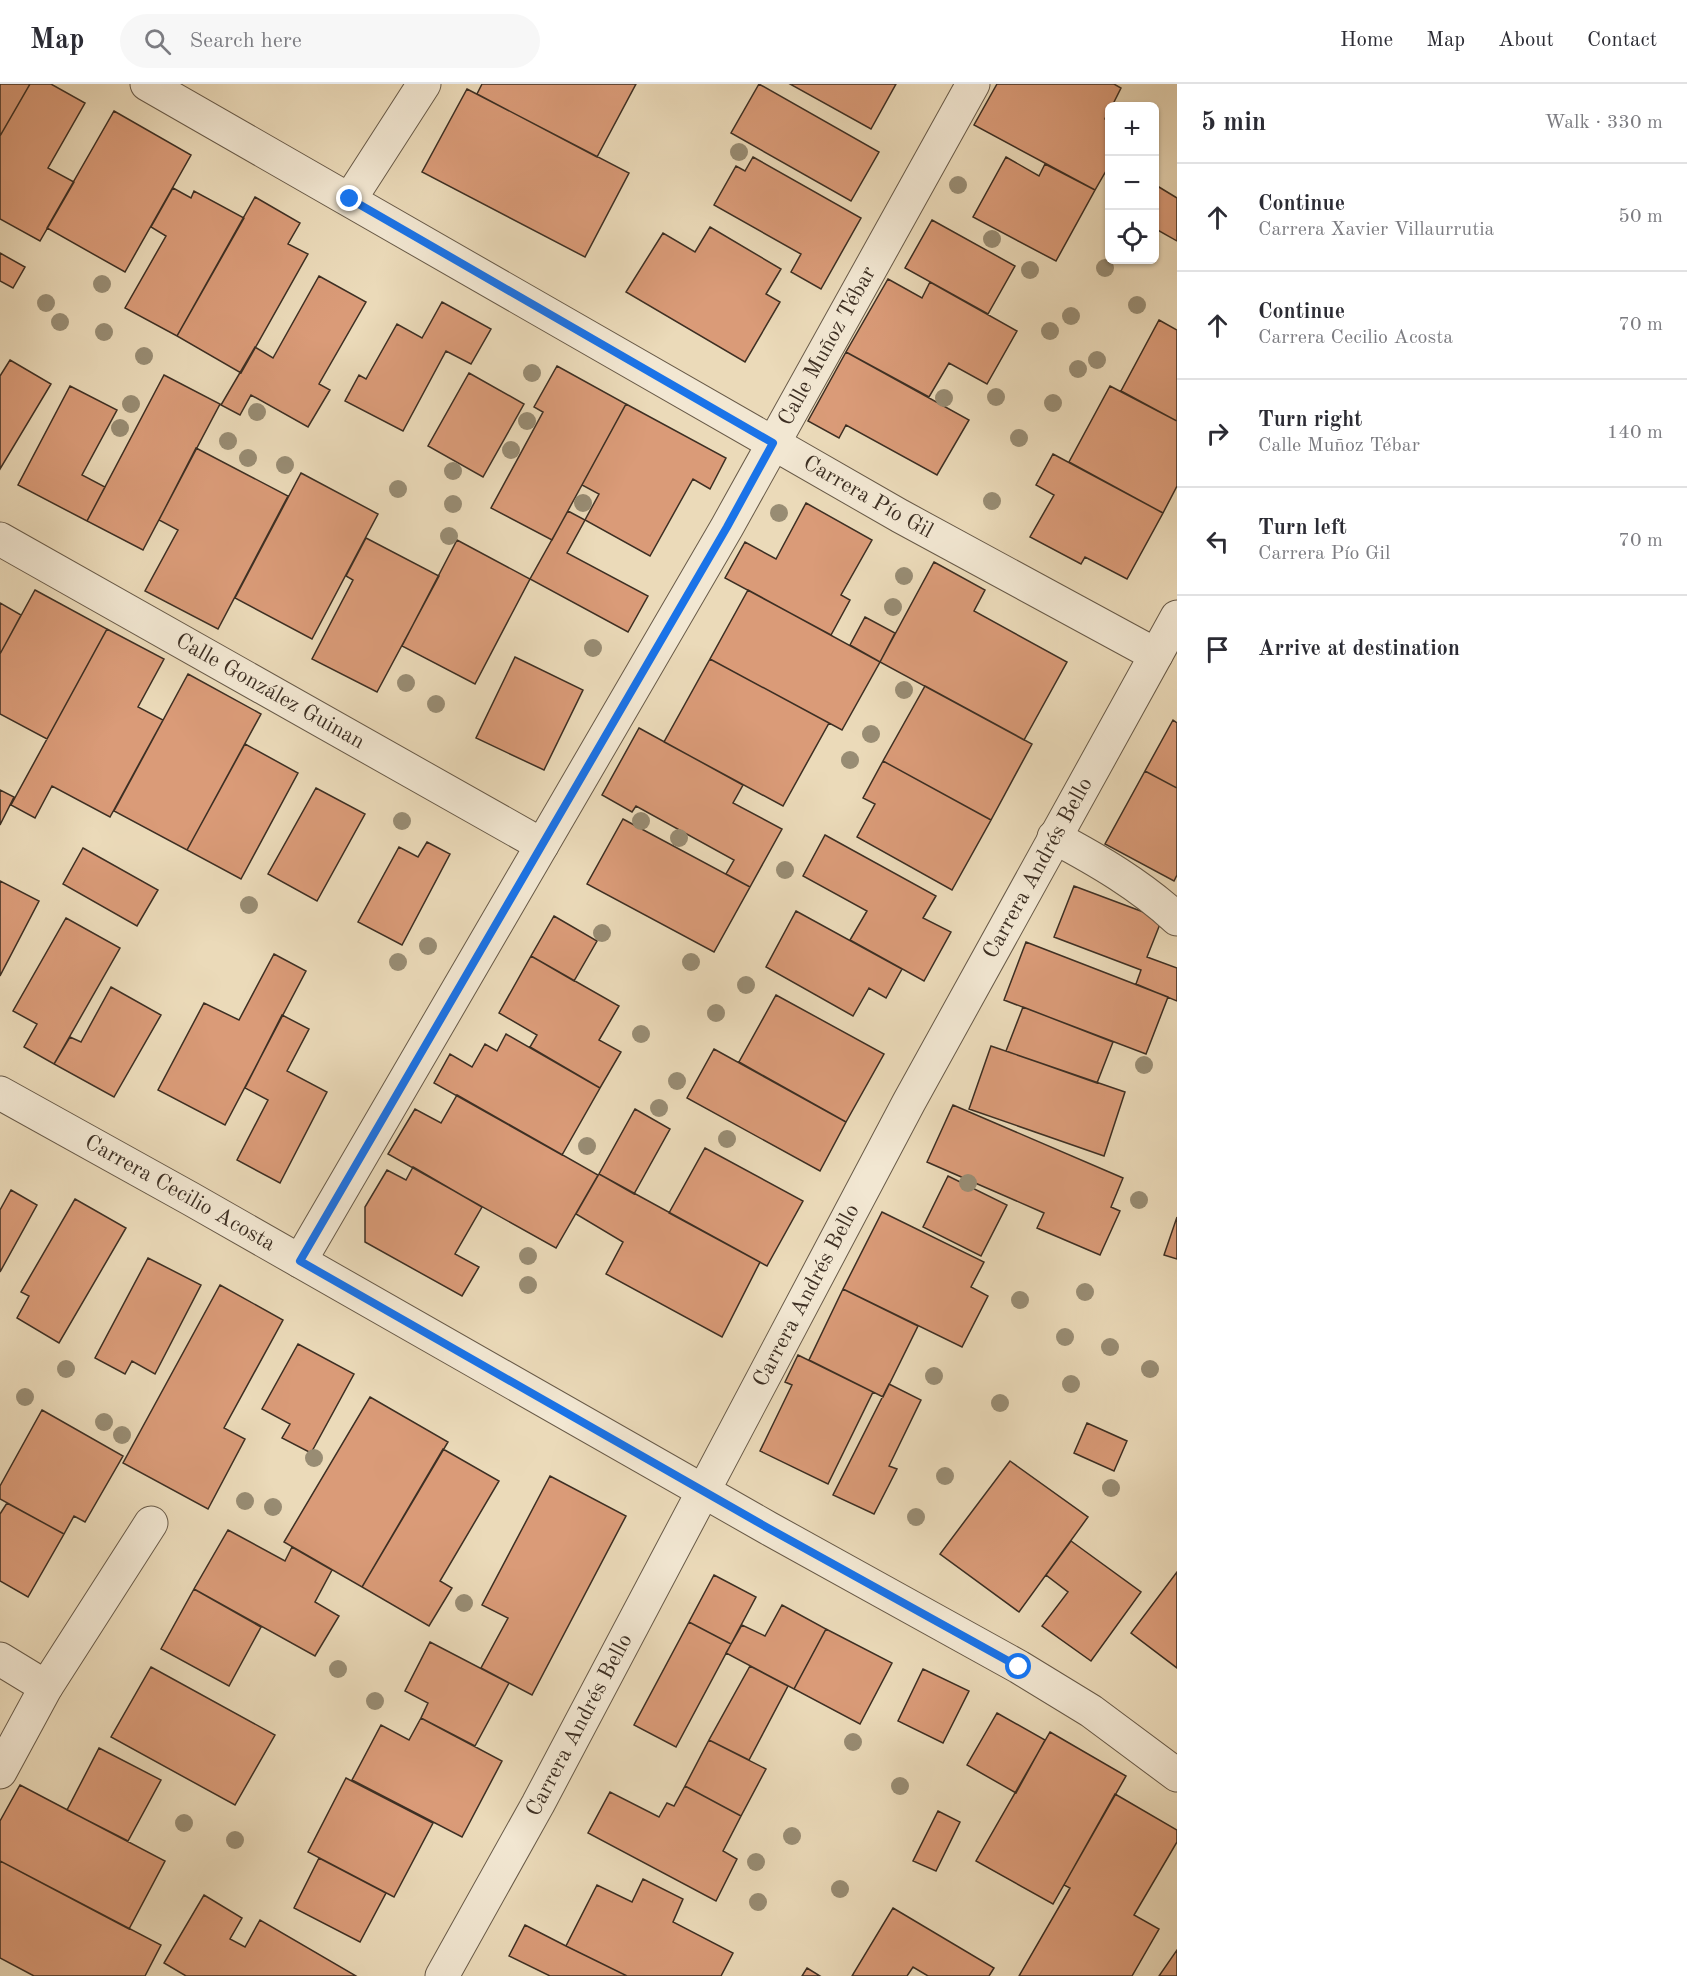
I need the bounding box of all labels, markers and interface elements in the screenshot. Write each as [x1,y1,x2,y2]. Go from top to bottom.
search box [120,14,540,68]
icon: search [141,25,174,58]
text: Map [30,27,84,55]
text: Search here [189,30,302,52]
text: Home [1340,30,1393,51]
text: Map [1426,30,1465,51]
text: About [1498,30,1554,51]
text: Contact [1587,30,1657,51]
map controls [1105,102,1159,264]
button: + [1105,102,1159,156]
text: 5 min [1201,110,1266,136]
text: Walk · 330 m [1544,113,1663,133]
button: − [1105,156,1159,210]
route end [336,185,362,211]
text: Continue [1258,193,1345,215]
icon: ahead [1201,201,1234,234]
text: 50 m [1618,207,1663,227]
button: locate [1105,210,1159,264]
text: Carrera Xavier Villaurrutia [1258,220,1494,240]
street label: Calle Muñoz Tébar [775,263,880,429]
text: Continue [1258,301,1345,323]
icon: ahead [1201,309,1234,342]
text: 70 m [1618,315,1663,335]
text: Carrera Cecilio Acosta [1258,328,1453,348]
text: Turn right [1258,409,1362,431]
icon: right [1201,417,1234,450]
text: 140 m [1607,423,1663,443]
text: Calle Muñoz Tébar [1258,436,1420,456]
street label: Carrera Pío Gil [799,452,937,543]
text: Turn left [1258,517,1347,539]
icon: left [1201,525,1234,558]
text: 70 m [1618,531,1663,551]
text: Carrera Pío Gil [1258,544,1390,564]
street label: Calle González Guinan [172,629,368,753]
icon: arrive [1201,633,1234,666]
text: Arrive at destination [1258,638,1460,660]
street label: Carrera Andrés Bello [979,774,1097,962]
street label: Carrera Cecilio Acosta [81,1131,279,1256]
street label: Carrera Andrés Bello [750,1201,864,1391]
street label: Carrera Andrés Bello [522,1630,637,1820]
route start [1005,1653,1031,1679]

